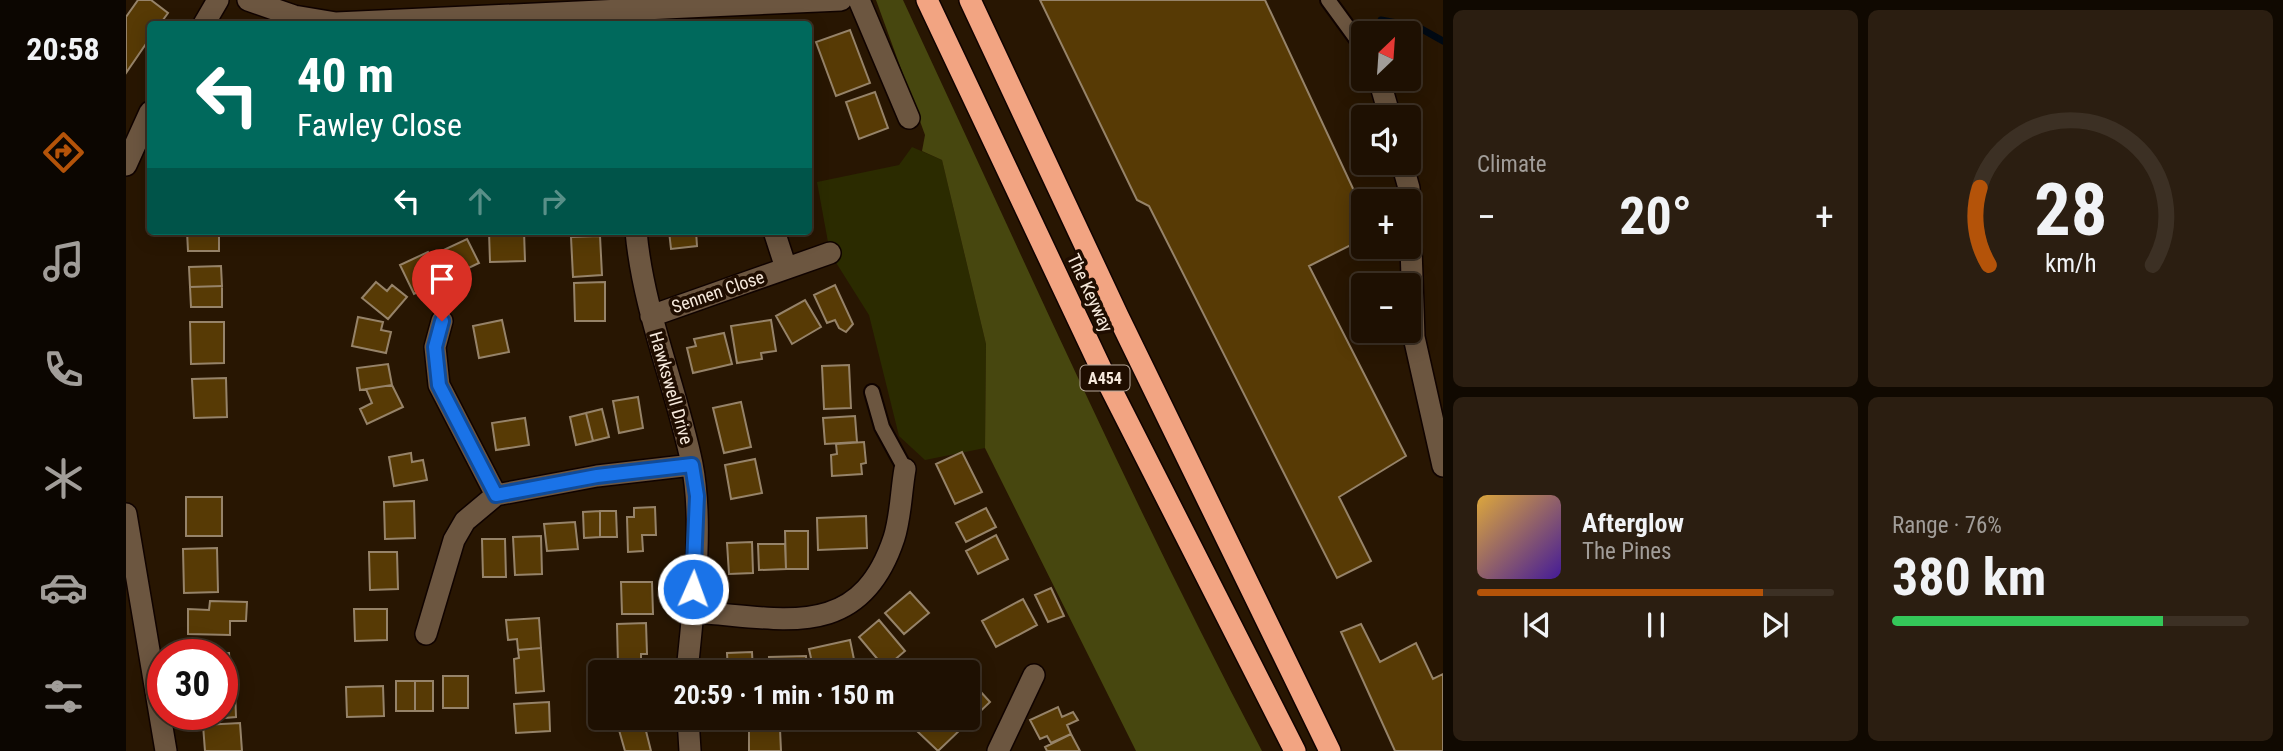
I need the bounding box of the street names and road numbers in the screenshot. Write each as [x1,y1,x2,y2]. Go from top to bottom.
street label: The Keyway [1063,250,1118,336]
street label: Sennen Close [669,266,767,317]
street label: Hawkswell Drive [645,329,698,447]
road number: A454 [1080,366,1130,390]

